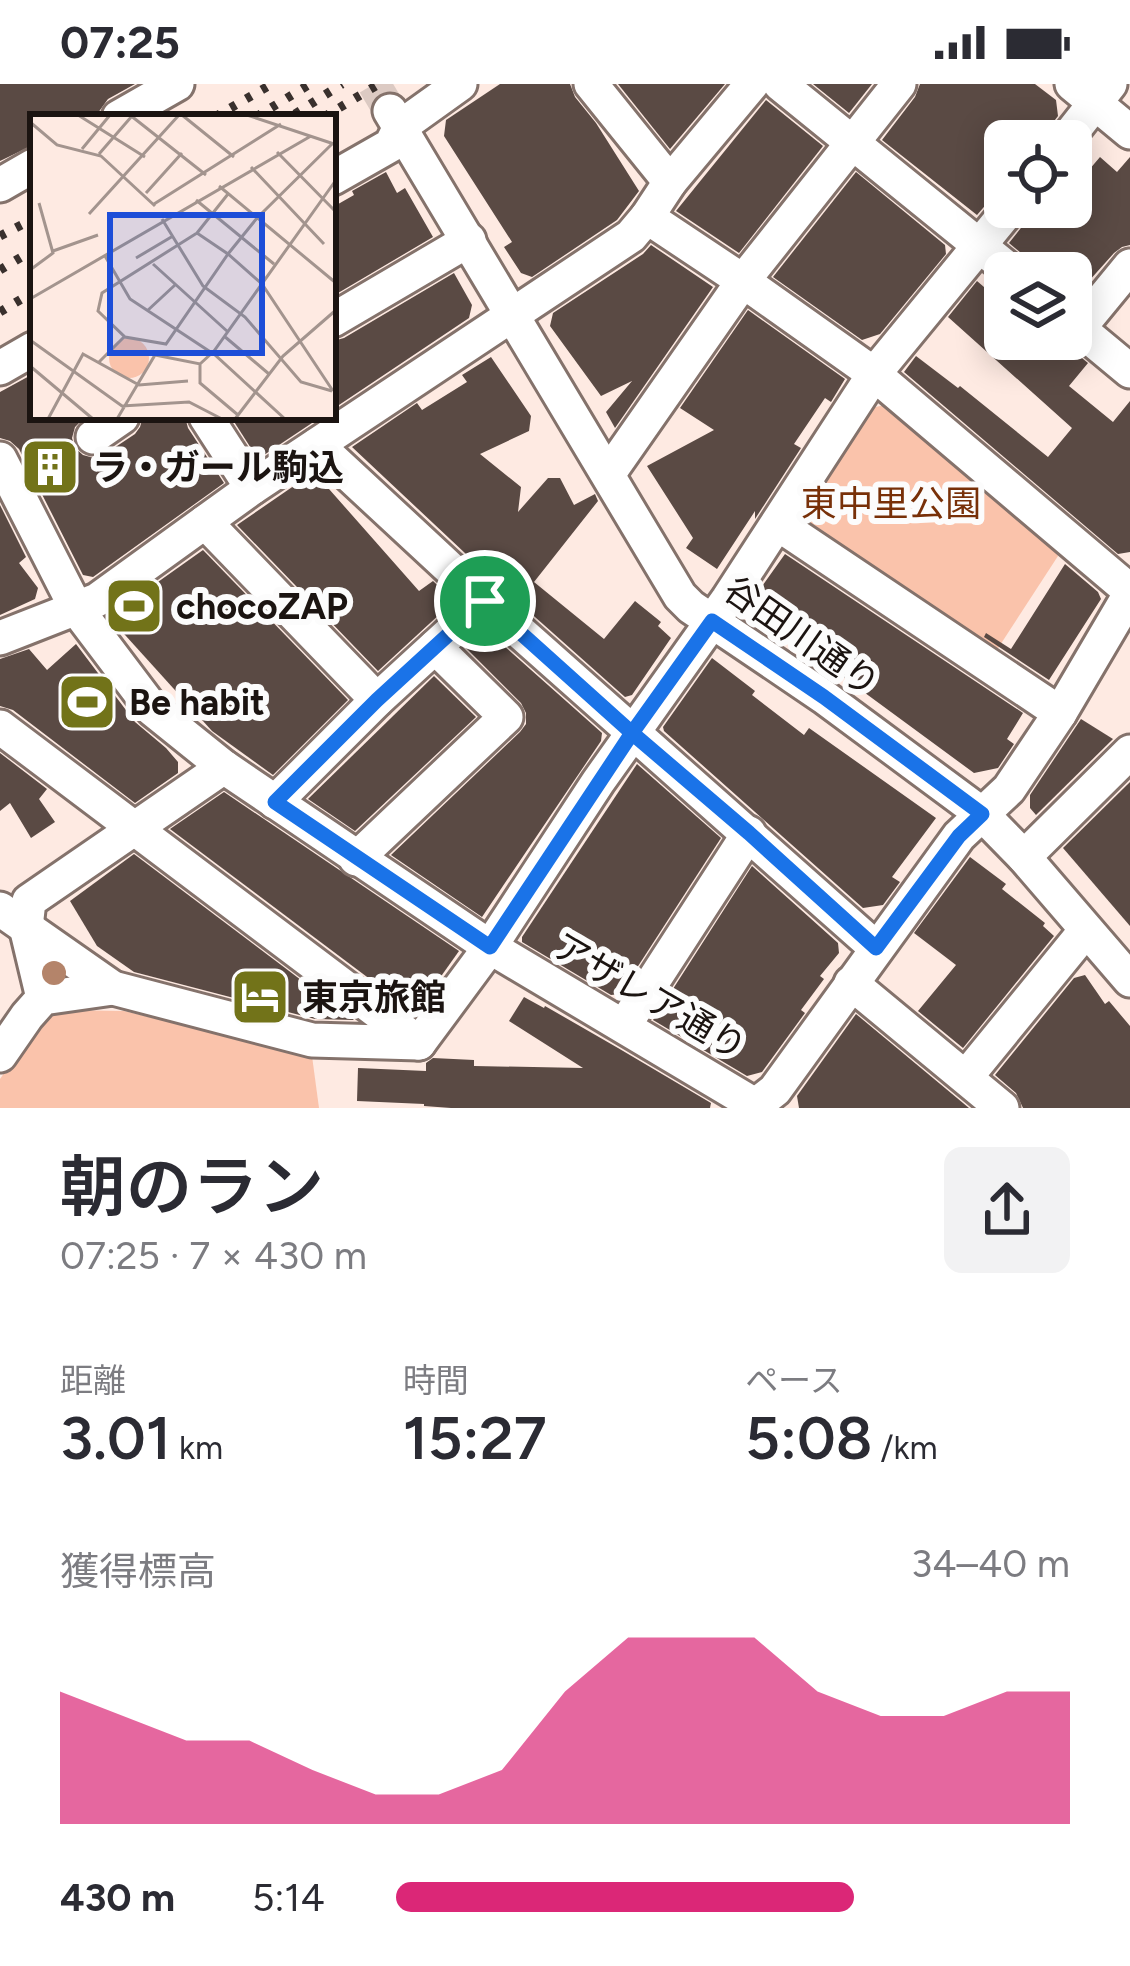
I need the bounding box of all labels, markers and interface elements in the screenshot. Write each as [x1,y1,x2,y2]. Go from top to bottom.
text: 07:25 [60,15,180,69]
inset map [30,114,336,420]
map controls [984,120,1092,360]
button: locate [984,120,1092,228]
button: layers [984,252,1092,360]
building icon: ラ・ガール駒込 [19,436,81,498]
place label: ラ・ガール駒込 [92,446,344,489]
park label: 東中里公園 [801,482,981,525]
pin [434,550,536,652]
street label: 谷田川通り [716,567,888,706]
icon: arrive [452,568,518,634]
sports icon: chocoZAP [103,575,165,637]
place label: chocoZAP [176,585,348,628]
sports icon: Be habit [56,671,118,733]
place label: Be habit [129,681,265,724]
street label: アザレア通り [545,924,754,1069]
hotel icon: 東京旅館 [229,966,291,1028]
place label: 東京旅館 [302,976,446,1019]
text: 朝のラン [60,1147,324,1227]
button: share [944,1147,1070,1273]
text: 07:25 · 7 × 430 m [60,1232,367,1279]
text: 距離 [60,1361,126,1400]
text: 時間 [403,1361,469,1400]
text: ペース [745,1361,843,1400]
text: 3.01 [60,1402,171,1474]
text: 15:27 [403,1402,547,1474]
text: 5:08 [745,1402,872,1474]
text: km [171,1428,223,1467]
text: /km [872,1428,938,1467]
text: 34–40 m [911,1540,1070,1587]
text: 獲得標高 [60,1548,216,1595]
text: 430 m [60,1874,175,1921]
text: 5:14 [252,1874,325,1921]

